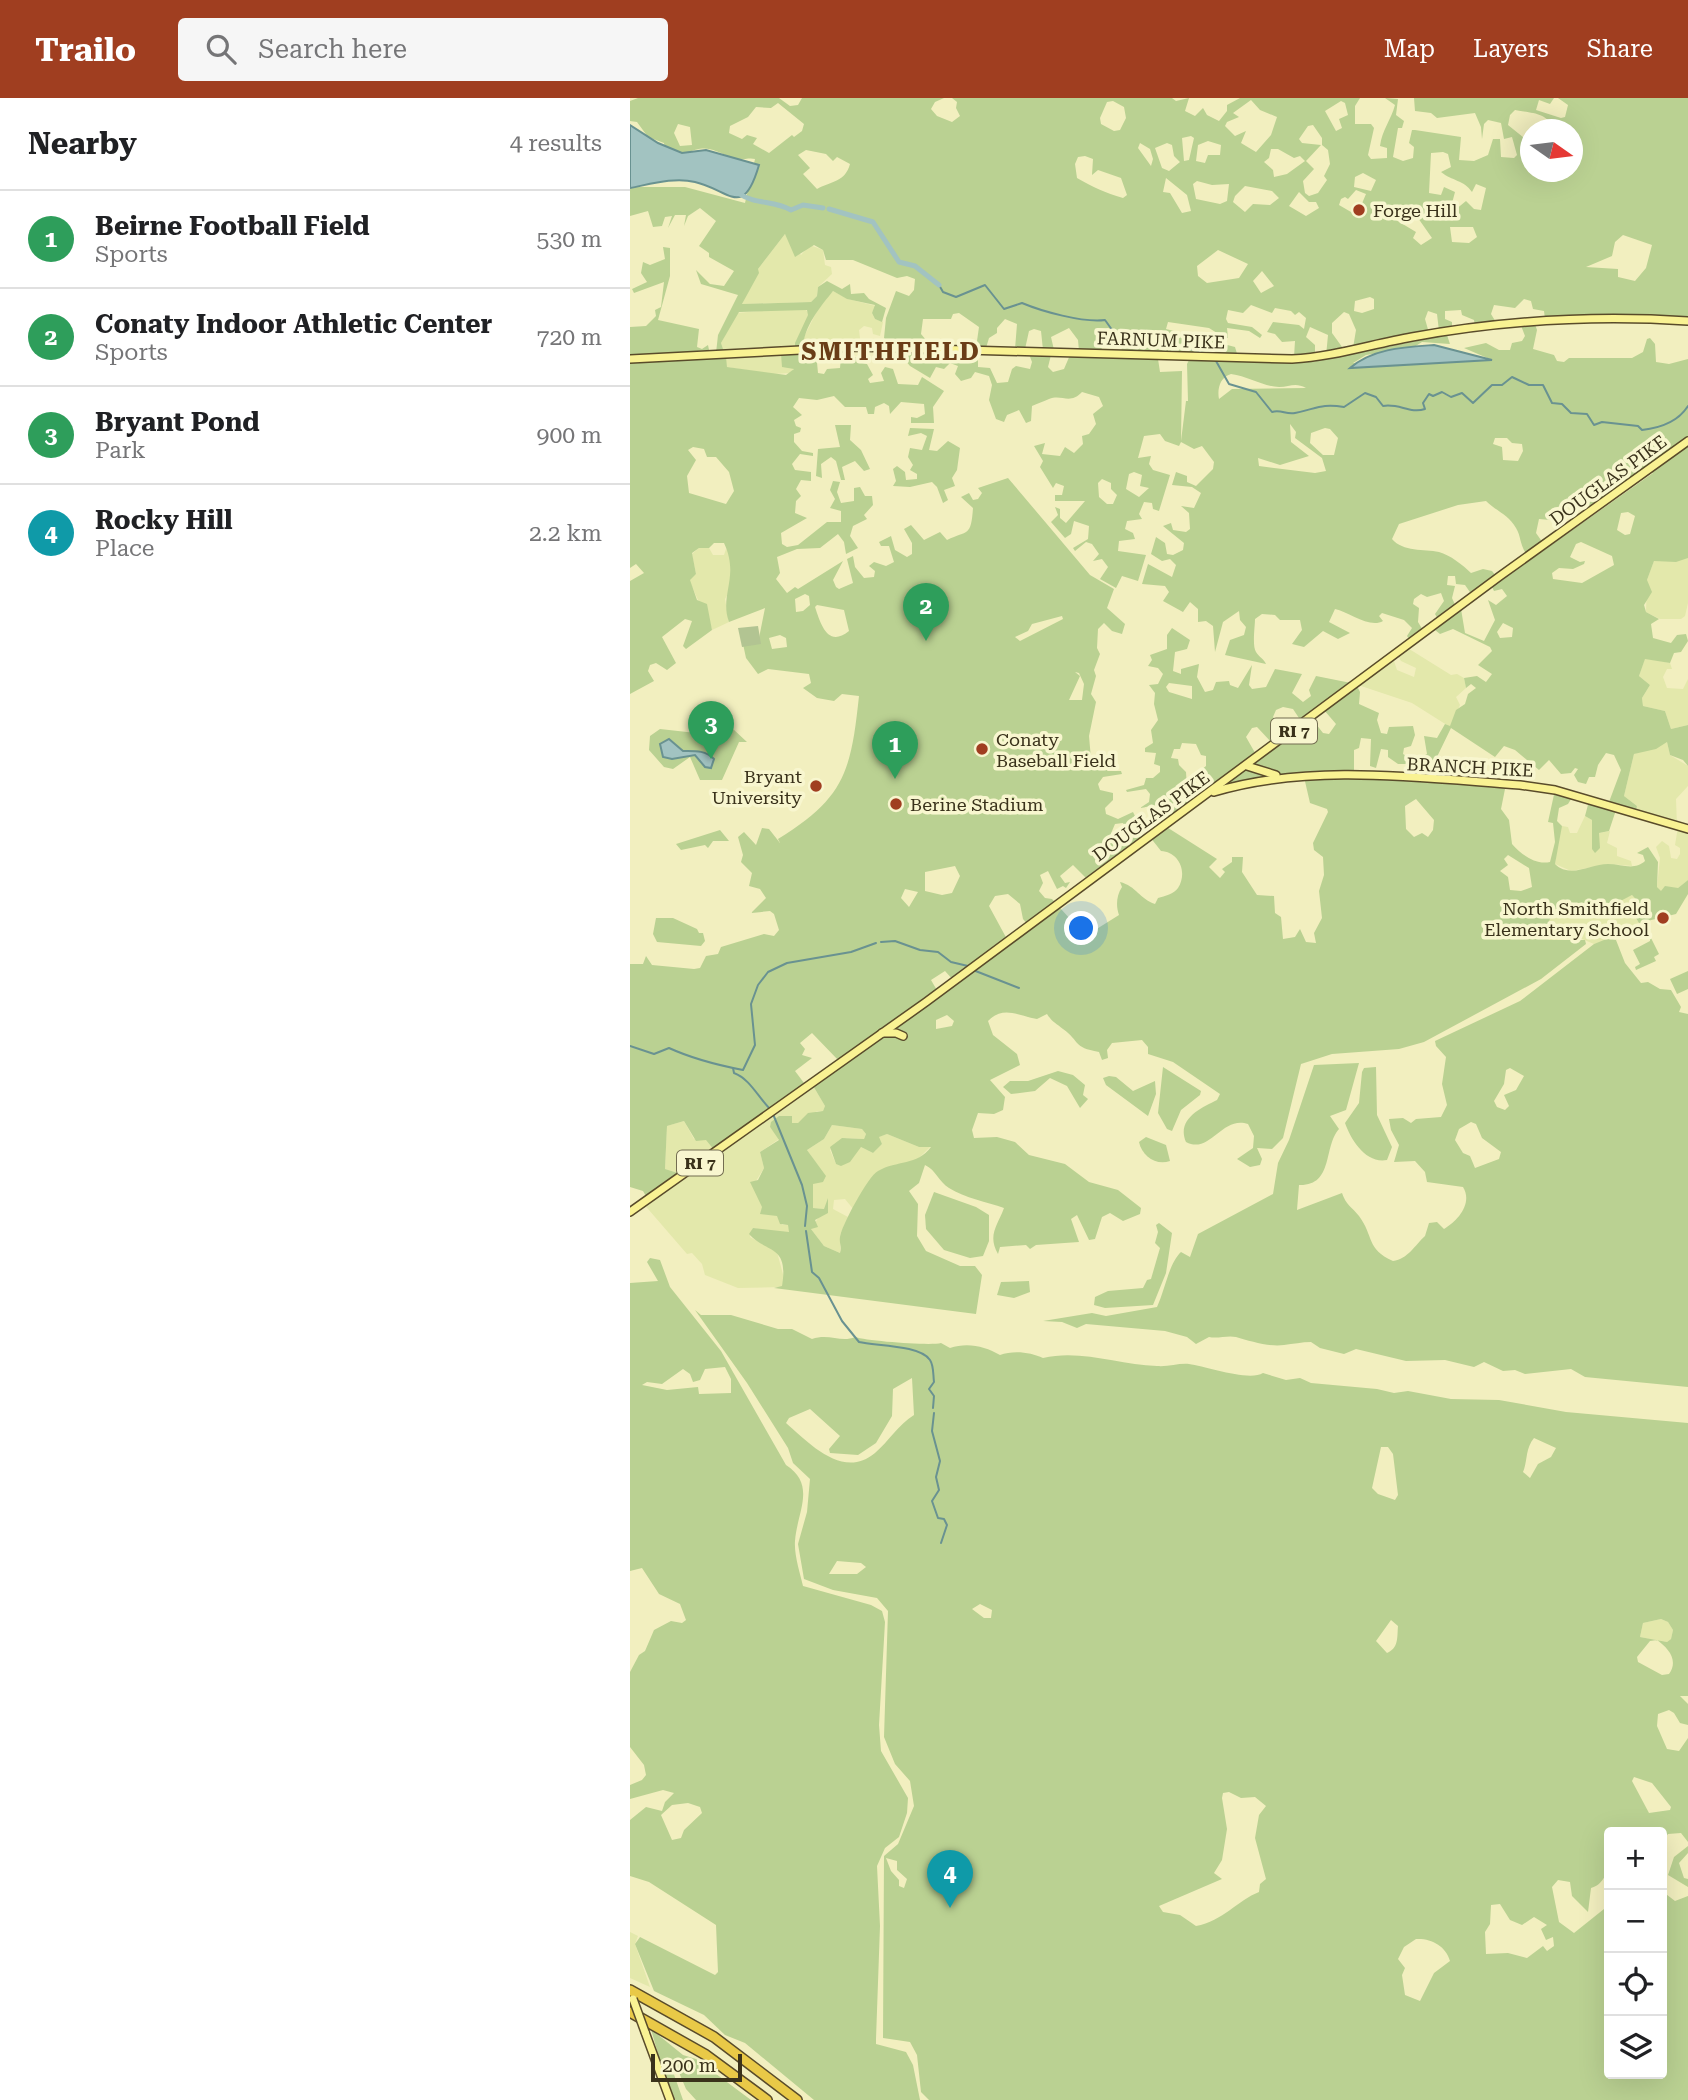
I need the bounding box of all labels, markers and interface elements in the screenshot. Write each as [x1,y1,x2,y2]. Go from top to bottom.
search box [178,18,668,81]
text: Trailo [35,30,136,69]
icon: search [202,30,240,68]
text: Search here [258,34,407,64]
text: Map [1384,35,1435,63]
text: Layers [1473,35,1549,63]
text: Share [1587,35,1653,63]
north arrow [1520,119,1583,182]
text: Nearby [28,126,137,161]
text: 4 results [510,130,602,157]
place label: Forge Hill [1373,200,1458,221]
marker: Forge Hill [1351,202,1367,218]
text: Beirne Football Field [95,211,370,241]
text: 1 [45,226,57,253]
text: 530 m [537,226,602,253]
text: Sports [95,241,168,268]
text: Conaty Indoor Athletic Center [95,309,492,339]
text: 2 [45,324,57,351]
text: 720 m [537,324,602,351]
street label: FARNUM PIKE [1096,327,1226,353]
district label: SMITHFIELD [801,338,981,366]
text: Sports [95,339,168,366]
text: Bryant Pond [95,407,260,437]
text: 3 [45,422,57,449]
text: 900 m [537,422,602,449]
street label: DOUGLAS PIKE [1546,431,1670,529]
text: Park [95,437,146,464]
text: Rocky Hill [95,505,233,535]
text: 4 [45,520,57,547]
text: 2.2 km [529,520,602,547]
text: Place [95,535,154,562]
pin: 2 [903,583,949,641]
pin: 3 [688,701,734,759]
road number: RI 7 [1271,718,1317,744]
pin: 1 [872,721,918,779]
place label: Conaty Baseball Field [996,729,1117,771]
marker: Conaty Baseball Field [974,741,990,757]
street label: BRANCH PIKE [1406,753,1534,781]
place label: Bryant University [711,766,802,808]
street label: DOUGLAS PIKE [1089,767,1213,865]
marker: Bryant University [808,778,824,794]
place label: Berine Stadium [910,794,1043,815]
marker: Berine Stadium [888,796,904,812]
place label: North Smithfield Elementary School [1484,898,1649,940]
marker: North Smithfield Elementary School [1655,910,1671,926]
your location [1064,911,1098,945]
road number: RI 7 [677,1150,723,1176]
map controls [1604,1827,1667,2079]
button: + [1604,1827,1667,1890]
pin: 4 [927,1850,973,1908]
button: − [1604,1890,1667,1953]
button: locate [1604,1953,1667,2016]
button: layers [1604,2016,1667,2079]
scale bar [651,2051,742,2083]
text: 200 m [662,2054,716,2077]

